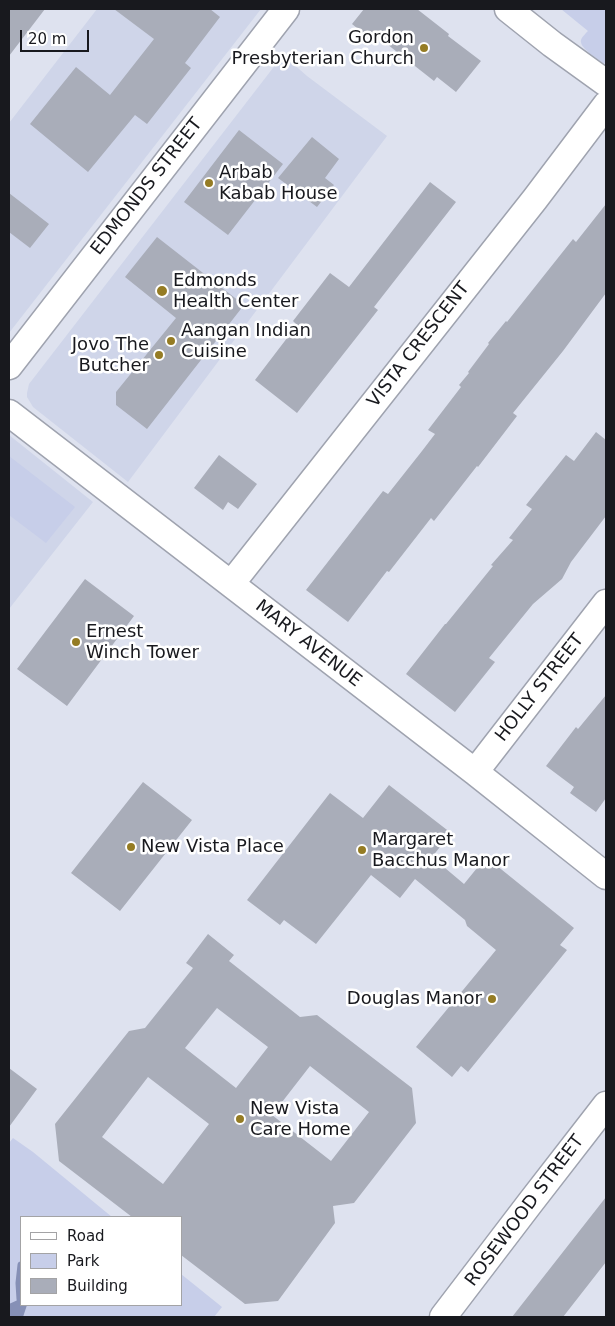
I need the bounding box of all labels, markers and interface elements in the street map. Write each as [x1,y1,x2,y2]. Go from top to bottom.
scale bar [22,20,91,52]
place label: Gordon Presbyterian Church [232,27,414,70]
text: 20 m [28,30,66,48]
marker: Gordon Presbyterian Church [418,42,430,54]
street label: EDMONDS STREET [87,114,207,260]
place label: Arbab Kabab House [219,162,338,204]
marker: Arbab Kabab House [203,177,215,189]
place label: Edmonds Health Center [173,270,298,312]
street label: VISTA CRESCENT [363,278,475,412]
marker: Edmonds Health Center [155,284,169,298]
place label: Aangan Indian Cuisine [181,320,311,362]
place label: Jovo The Butcher [72,334,149,376]
marker: Aangan Indian Cuisine [165,335,177,347]
marker: Jovo The Butcher [153,349,165,361]
street label: MARY AVENUE [251,596,365,692]
place label: Ernest Winch Tower [86,621,199,664]
street label: HOLLY STREET [491,630,589,746]
marker: Ernest Winch Tower [70,636,82,648]
place label: Margaret Bacchus Manor [372,829,509,872]
place label: New Vista Place [141,836,284,858]
marker: New Vista Place [125,841,137,853]
marker: Margaret Bacchus Manor [356,844,368,856]
place label: Douglas Manor [347,988,482,1010]
marker: Douglas Manor [486,993,498,1005]
place label: New Vista Care Home [250,1098,351,1140]
marker: New Vista Care Home [234,1113,246,1125]
street label: ROSEWOOD STREET [461,1131,589,1291]
legend [20,1216,182,1306]
text: Road [67,1227,105,1245]
text: Park [67,1252,99,1270]
text: Building [67,1277,128,1295]

